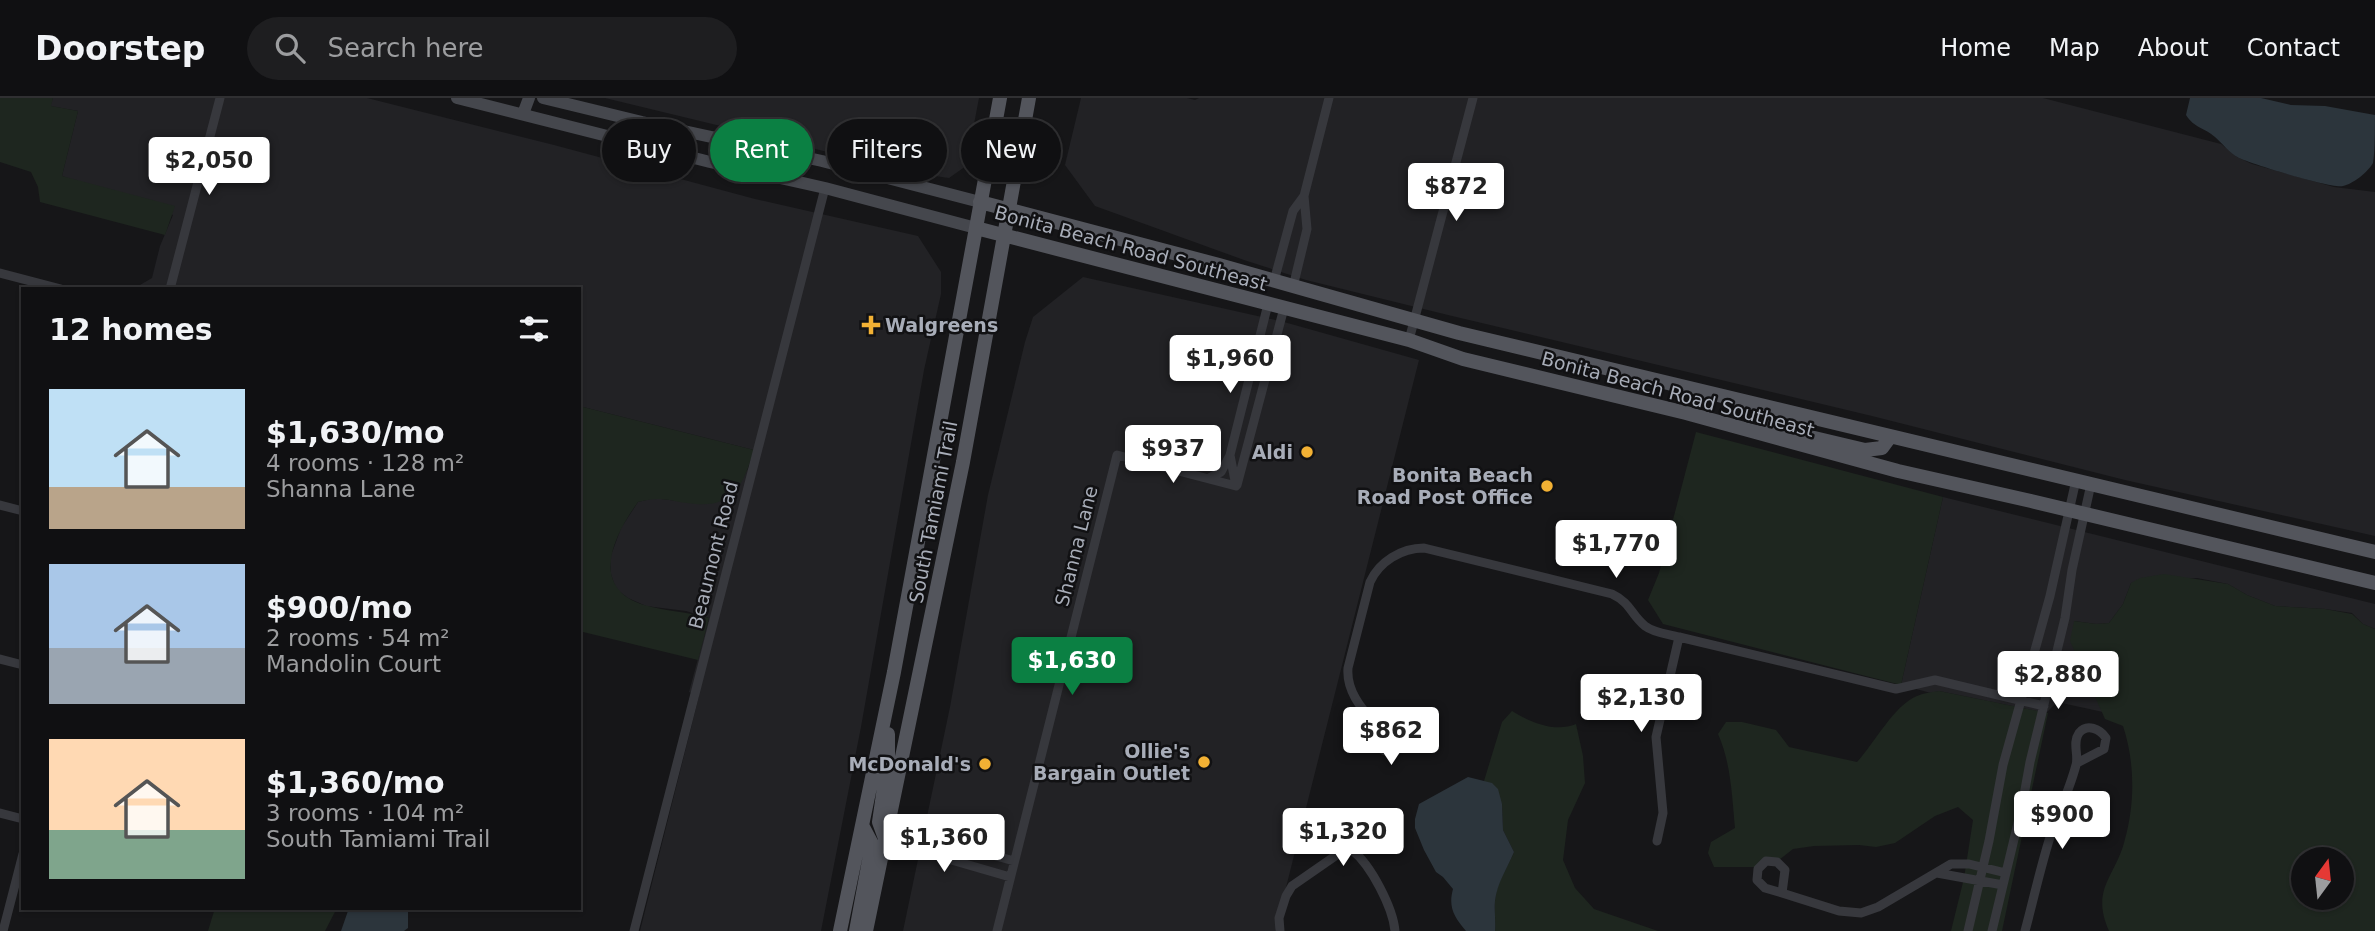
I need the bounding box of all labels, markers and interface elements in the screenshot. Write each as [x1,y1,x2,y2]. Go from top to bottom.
search box [247,17,737,80]
text: Doorstep [35,29,205,68]
icon: search [271,29,309,67]
text: Search here [327,33,484,63]
text: Home [1940,34,2011,62]
text: Map [2049,34,2100,62]
text: About [2138,34,2209,62]
text: Contact [2247,34,2340,62]
chip: Buy [602,119,696,182]
chip: Rent [710,119,813,182]
chip: Filters [827,119,947,182]
chip: New [961,119,1061,182]
pin: $2,050 [152,138,266,197]
text: $2,050 [165,147,253,173]
pin: $872 [1415,164,1497,223]
text: $872 [1424,173,1488,199]
street label: Bonita Beach Road Southeast [992,201,1270,295]
icon: filters [515,310,553,348]
text: 12 homes [49,312,213,347]
place label: Walgreens [885,314,998,336]
marker: Walgreens [863,317,879,333]
pin: $1,960 [1173,336,1287,395]
text: $1,960 [1186,345,1274,371]
street label: Bonita Beach Road Southeast [1539,347,1817,441]
text: $1,630/mo [266,415,445,450]
icon: home [105,417,189,501]
street label: South Tamiami Trail [905,419,961,605]
pin: $937 [1132,426,1214,485]
text: $937 [1141,435,1205,461]
place label: Aldi [1252,441,1293,463]
marker: Aldi [1299,444,1315,460]
text: 4 rooms · 128 m² [266,450,464,476]
place label: Bonita Beach Road Post Office [1357,464,1533,508]
text: Shanna Lane [266,476,415,502]
marker: Bonita Beach Road Post Office [1539,478,1555,494]
street label: Beaumont Road [684,479,742,631]
street label: Shanna Lane [1050,483,1102,609]
pin: $1,770 [1559,520,1673,580]
text: $1,770 [1572,530,1660,556]
text: $900/mo [266,590,412,625]
icon: home [105,592,189,676]
text: 2 rooms · 54 m² [266,625,450,651]
pin: $1,630 [1015,638,1129,697]
text: $1,630 [1028,647,1116,673]
text: Mandolin Court [266,651,441,677]
pin: $2,880 [2001,652,2115,711]
text: $2,880 [2014,661,2102,687]
pin: $2,130 [1584,674,1698,734]
text: $2,130 [1597,684,1685,710]
pin: $862 [1350,708,1432,767]
text: $862 [1359,717,1423,743]
place label: Ollie's Bargain Outlet [1033,740,1190,784]
place label: McDonald's [848,753,971,775]
marker: Ollie's Bargain Outlet [1196,754,1212,770]
marker: McDonald's [977,756,993,772]
text: $1,360/mo [266,765,445,800]
icon: home [105,767,189,851]
pin: $900 [2021,792,2103,851]
text: 3 rooms · 104 m² [266,800,464,826]
text: $900 [2030,801,2094,827]
pin: $1,320 [1286,808,1400,868]
pin: $1,360 [887,814,1001,874]
text: $1,320 [1299,818,1387,844]
text: $1,360 [900,824,988,850]
text: South Tamiami Trail [266,826,491,852]
north arrow [2291,847,2354,910]
map controls [2291,847,2354,910]

